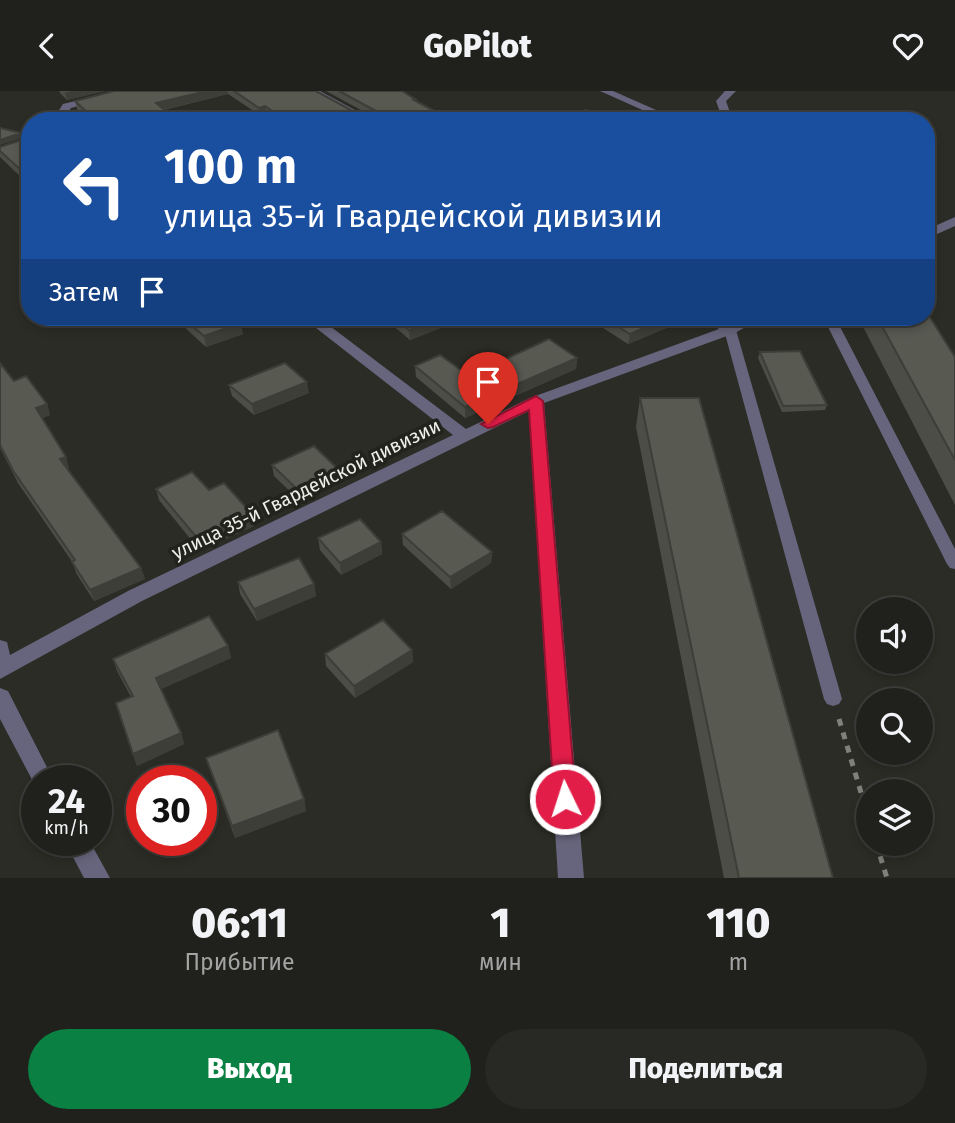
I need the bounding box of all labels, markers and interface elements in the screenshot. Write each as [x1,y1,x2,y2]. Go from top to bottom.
icon: back [28,27,66,65]
text: GoPilot [423,27,532,65]
icon: heart [889,27,927,65]
text: 100 m [164,137,297,196]
icon: left [49,140,140,231]
text: улица 35-й Гвардейской дивизии [164,197,663,235]
icon: arrive [133,273,171,311]
text: Затем [49,277,119,308]
pin [458,352,518,424]
icon: arrive [469,363,507,401]
street label: улица 35-й Гвардейской дивизии [168,414,444,564]
map controls [856,597,933,856]
button: sound [856,597,933,674]
button: search [856,688,933,765]
position arrow [528,762,602,836]
speed limit sign: 30 [126,765,217,856]
button: layers [856,779,933,856]
text: 24 [48,780,85,822]
text: km/h [44,817,89,839]
text: 06:11 [191,898,288,948]
text: 1 [491,898,510,948]
text: 110 [707,898,770,948]
text: Прибытие [185,948,294,976]
text: мин [479,948,522,976]
text: m [729,948,748,976]
button: Выход [28,1029,471,1109]
button: Поделиться [485,1029,927,1109]

